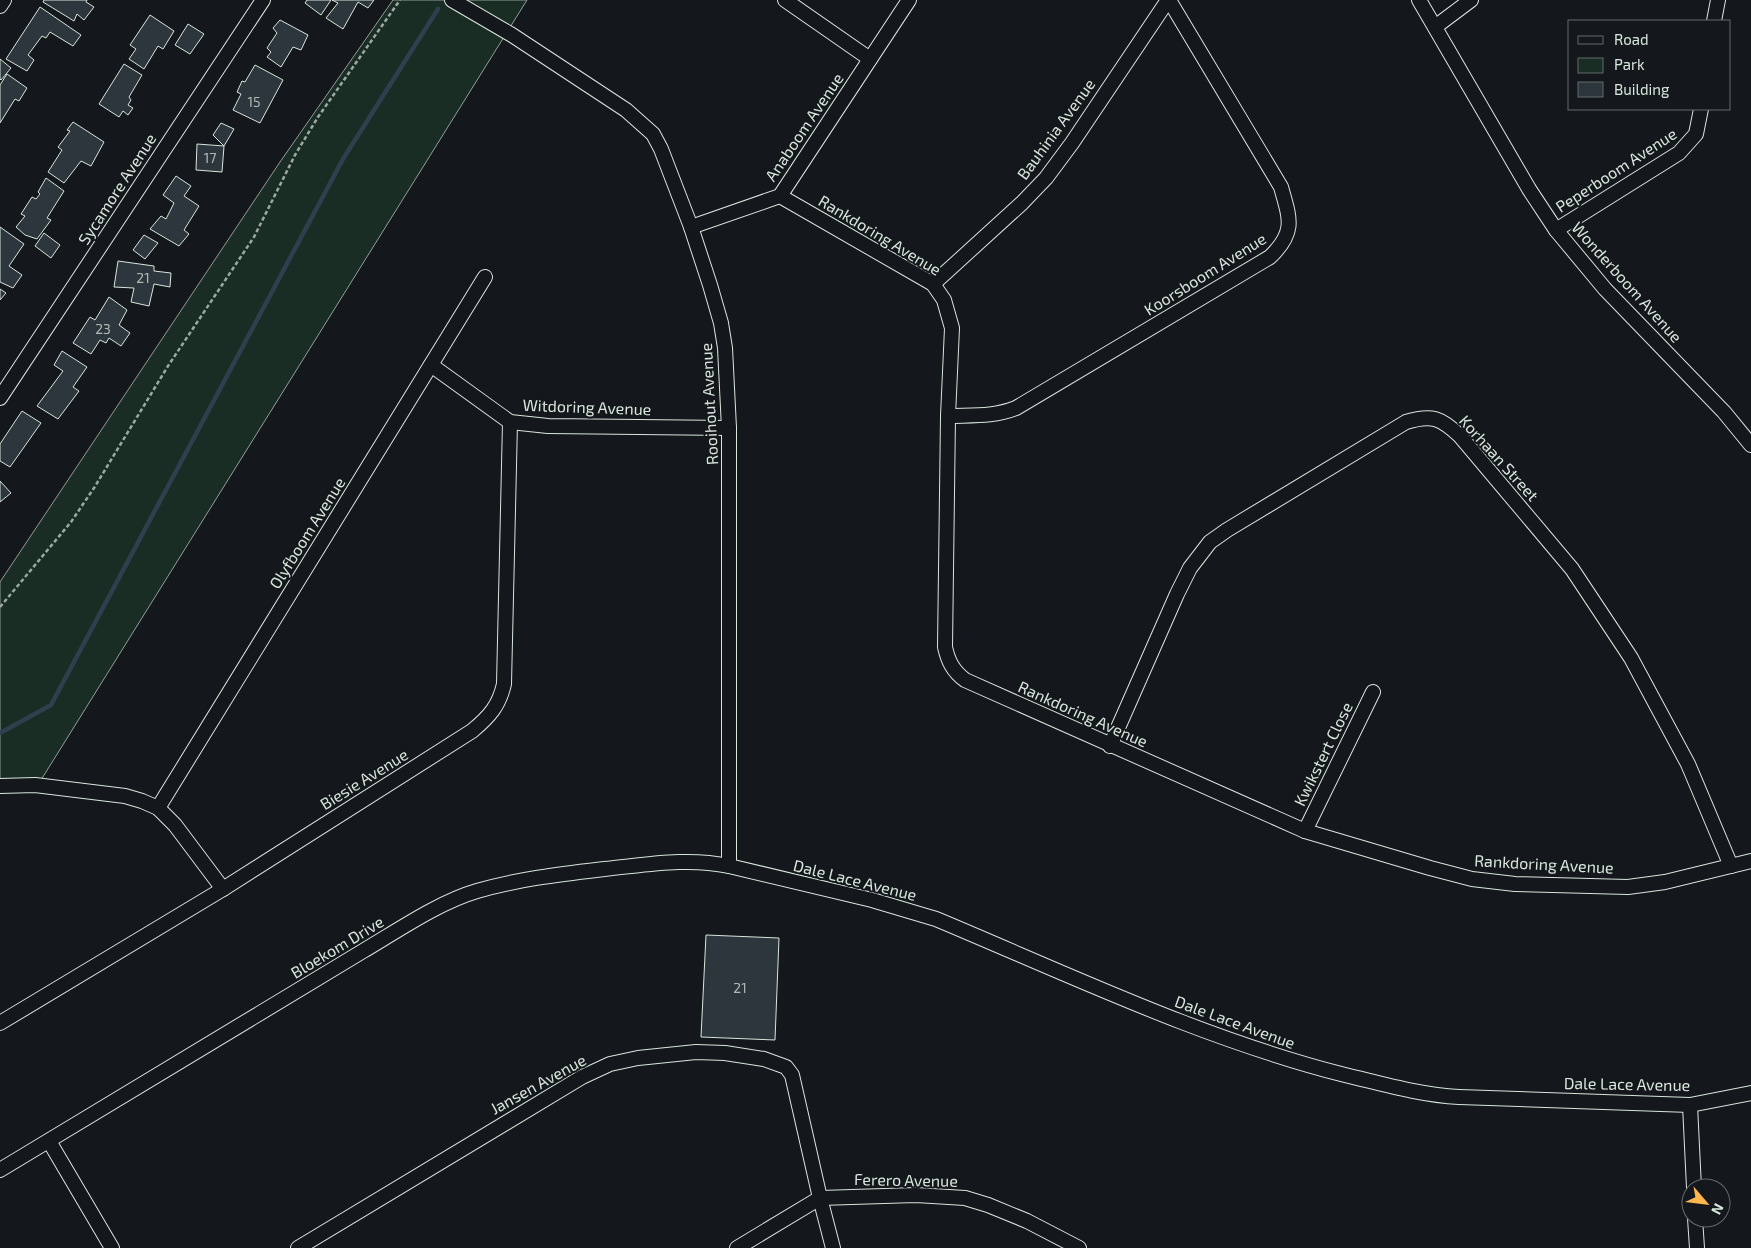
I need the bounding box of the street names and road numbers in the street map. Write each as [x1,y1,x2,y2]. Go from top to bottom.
street label: Anaboom Avenue [760,69,847,184]
street label: Bauhinia Avenue [1013,75,1099,183]
street label: Peperboom Avenue [1552,123,1680,216]
street label: Sycamore Avenue [74,130,160,248]
street label: Rankdoring Avenue [816,190,945,279]
street label: Wonderboom Avenue [1568,218,1686,346]
street label: Koorsboom Avenue [1140,228,1269,319]
street label: Rooihout Avenue [696,342,721,466]
street label: Witdoring Avenue [522,395,652,418]
street label: Korhaan Street [1456,411,1543,505]
street label: Olyfboom Avenue [265,474,348,592]
street label: Rankdoring Avenue [1016,676,1151,751]
street label: Kwikstert Close [1289,699,1356,809]
street label: Biesie Avenue [316,744,411,813]
street label: Rankdoring Avenue [1474,850,1614,877]
street label: Dale Lace Avenue [791,855,919,904]
street label: Bloekom Drive [287,911,387,982]
street label: Dale Lace Avenue [1173,991,1298,1052]
street label: Jansen Avenue [487,1049,589,1118]
street label: Dale Lace Avenue [1564,1073,1690,1094]
street label: Ferero Avenue [854,1169,958,1190]

